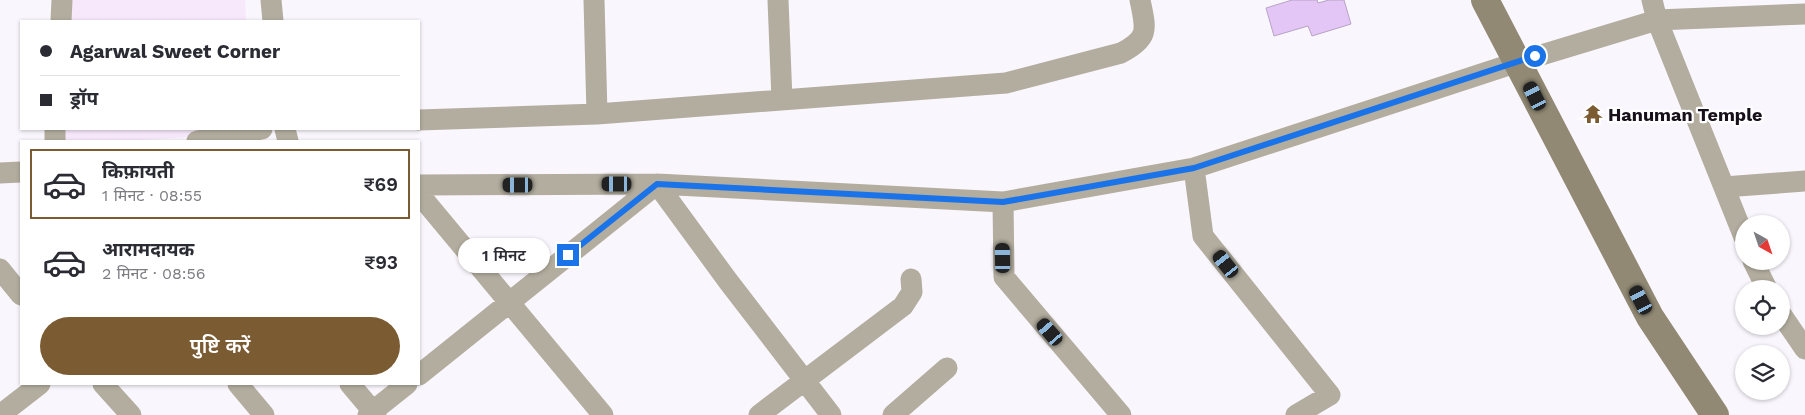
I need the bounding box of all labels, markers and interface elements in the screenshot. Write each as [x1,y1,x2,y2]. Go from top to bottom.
text: Agarwal Sweet Corner [70,40,280,63]
route start [1524,45,1546,67]
car [1521,79,1548,113]
text: ड्रॉप [70,87,98,110]
temple icon: Hanuman Temple [1582,103,1604,125]
place label: Hanuman Temple [1608,104,1762,125]
text: किफ़ायती [102,160,174,183]
icon: car [42,162,87,207]
text: ₹69 [364,173,398,196]
car [602,177,632,192]
car [503,178,533,193]
text: 1 मिनट · 08:55 [102,186,202,205]
north arrow [1735,215,1790,270]
map controls [1735,215,1790,400]
text: आरामदायक [102,238,194,261]
callout: 1 मिनट [458,238,550,272]
icon: car [42,240,87,285]
car [995,243,1010,273]
route end [557,244,579,266]
text: 1 मिनट [482,246,526,265]
car [1210,248,1241,280]
text: ₹93 [364,251,398,274]
text: 2 मिनट · 08:56 [102,264,206,283]
button: locate [1735,280,1790,335]
car [1627,283,1654,317]
car [1034,316,1065,348]
button: पुष्टि करें [40,317,400,375]
button: layers [1735,345,1790,400]

